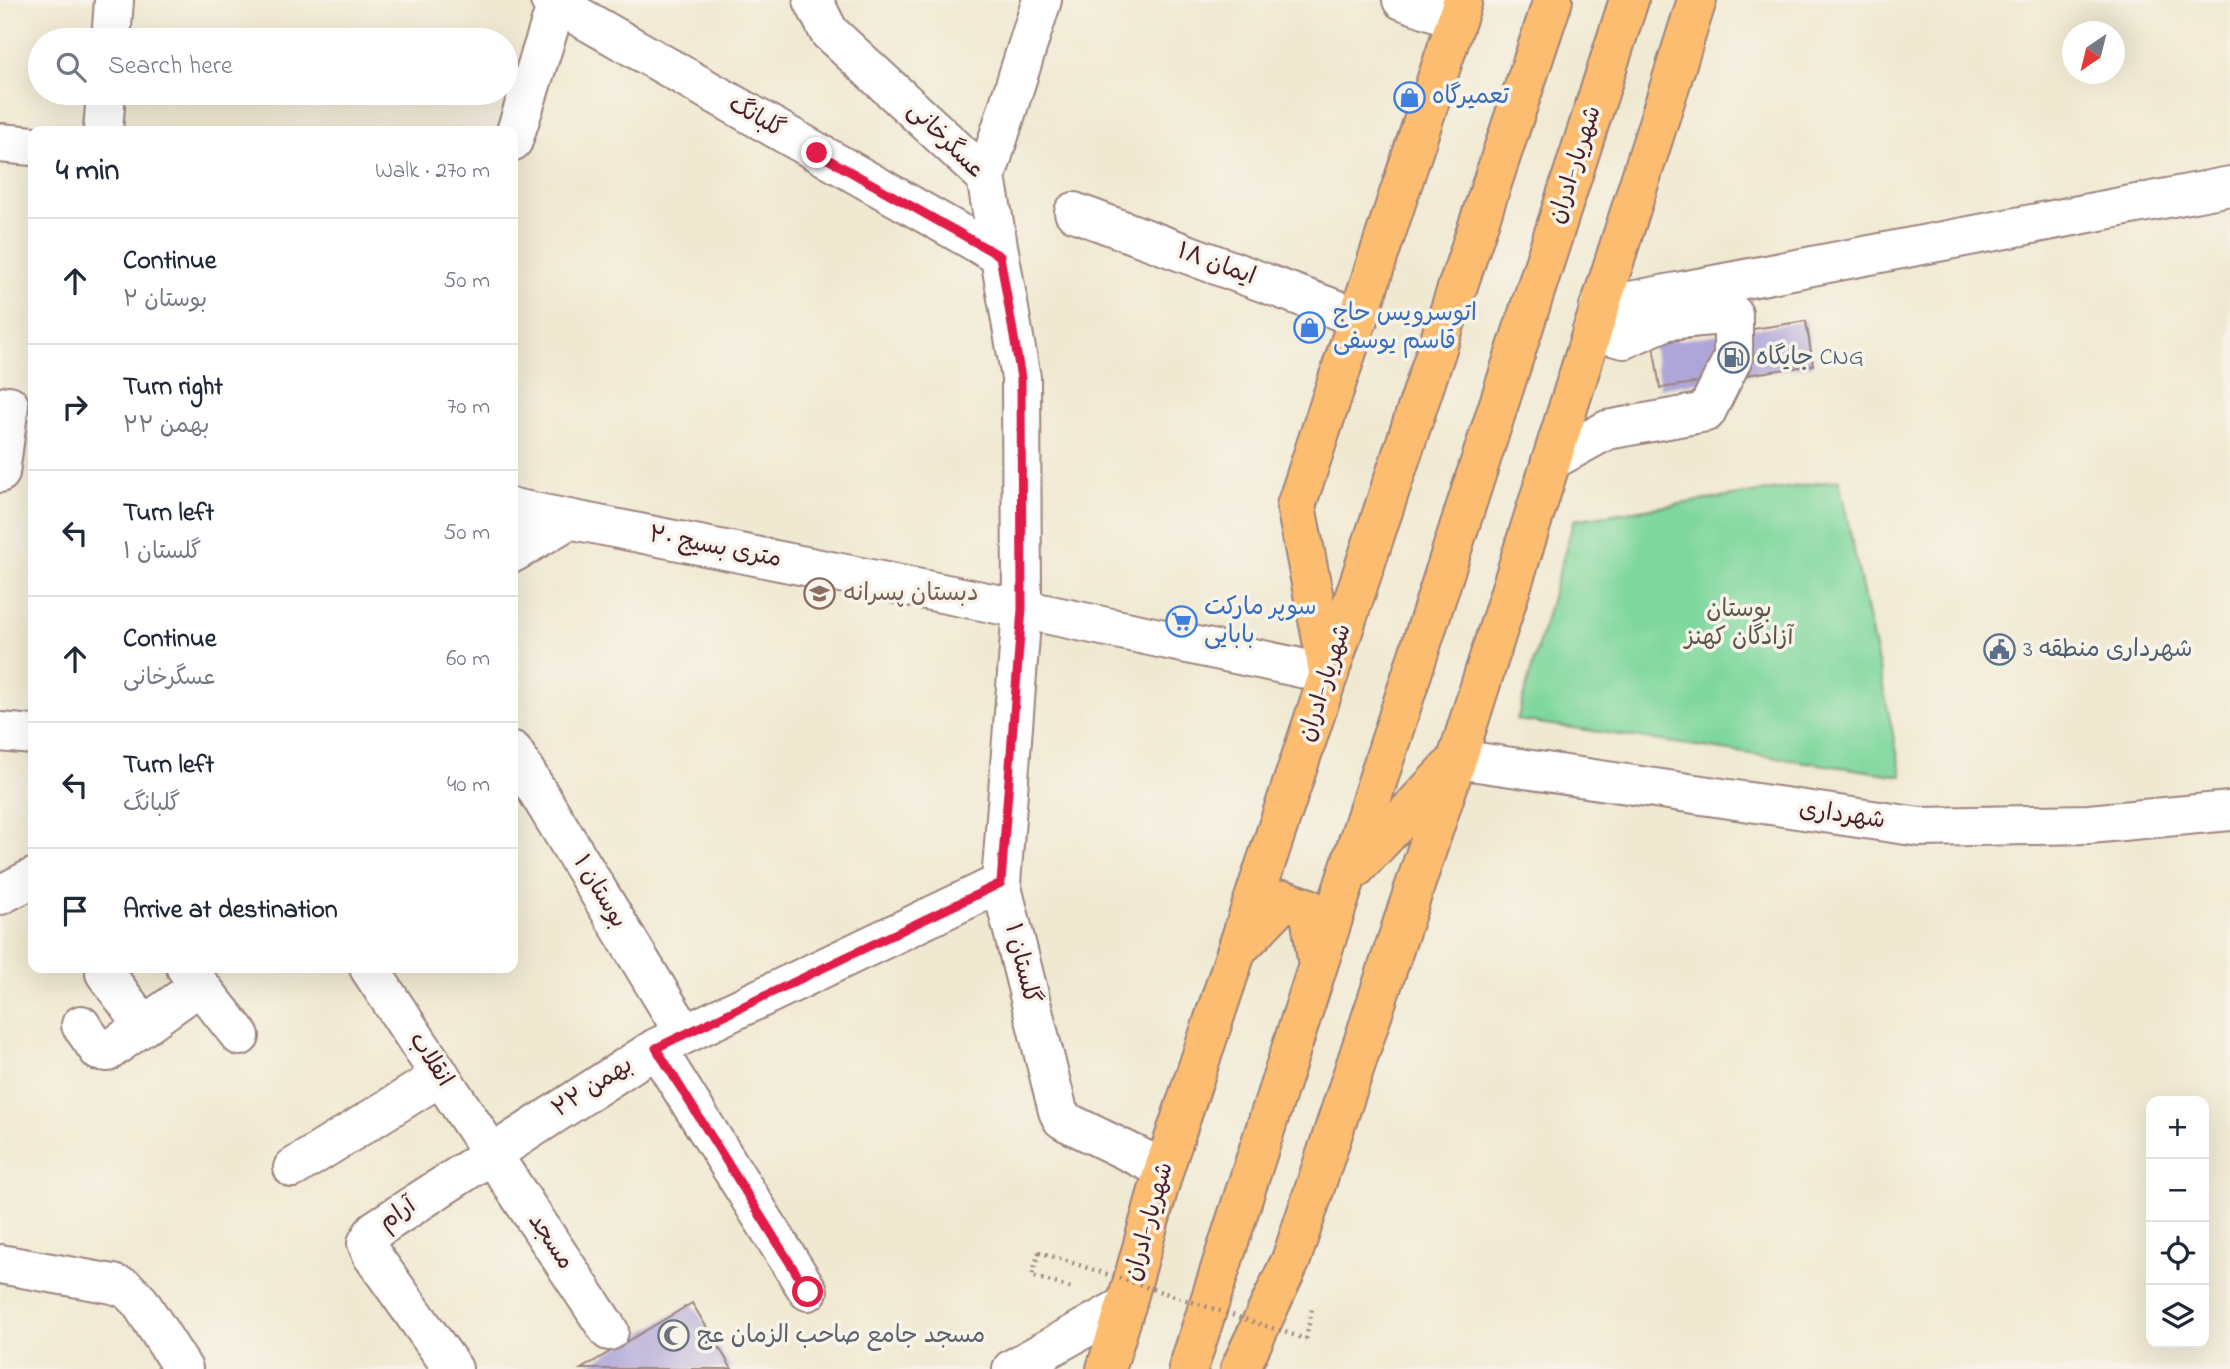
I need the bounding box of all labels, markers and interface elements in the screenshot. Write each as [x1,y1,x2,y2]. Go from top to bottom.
north arrow [2062,21,2125,84]
search box [28,28,518,105]
icon: search [52,48,90,86]
text: Search here [108,48,233,86]
shop icon: تعمیرگاه [1392,80,1426,114]
place label: تعمیرگاه [1432,80,1510,115]
street label: گلبانگ [721,88,791,148]
street label: عسگرخانی [898,94,992,188]
street label: شهریار-ادران [1540,101,1612,229]
route end [801,137,832,168]
text: 4 min [56,150,119,194]
text: Walk · 270 m [375,155,490,188]
street label: ایمان ۱۸ [1172,235,1260,295]
text: Continue [123,243,216,281]
icon: ahead [56,262,94,300]
text: 50 m [443,265,490,298]
text: بوستان ۲ [123,284,207,317]
place label: اتوسرویس حاج قاسم یوسفی [1333,297,1477,360]
shop icon: اتوسرویس حاج قاسم یوسفی [1293,311,1327,345]
fuel station icon: جایگاه CNG [1716,341,1750,375]
place label: جایگاه CNG [1756,341,1864,376]
text: Turn right [123,369,223,407]
icon: right [56,388,94,426]
text: 70 m [447,391,490,424]
text: ۲۲ بهمن [123,410,209,443]
text: Turn left [123,495,214,533]
icon: left [56,514,94,552]
text: 50 m [443,517,490,550]
street label: ۲۰ متری بسیج [646,518,784,578]
text: گلستان ۱ [123,536,201,569]
school or university icon: دبستان پسرانه [803,577,837,611]
place label: دبستان پسرانه [843,577,979,612]
place label: سوپر مارکت بابایی [1204,591,1316,654]
park label: بوستان آزادگان کهنز [1683,593,1794,656]
supermarket icon: سوپر مارکت بابایی [1164,605,1198,639]
street label: شهریار-ادران [1290,619,1362,747]
text: Continue [123,621,216,659]
public building icon: شهرداری منطقه 3 [1983,633,2017,667]
place label: شهرداری منطقه 3 [2023,633,2192,668]
icon: ahead [56,640,94,678]
text: 60 m [446,643,490,676]
text: عسگرخانی [123,662,216,695]
text: Turn left [123,747,214,785]
icon: left [56,766,94,804]
text: 40 m [447,769,490,802]
text: گلبانگ [123,788,180,821]
street label: شهرداری [1797,793,1887,839]
street label: بوستان ۱ [563,849,635,935]
icon: arrive [56,892,94,930]
text: Arrive at destination [123,892,338,930]
street label: گلستان ۱ [994,920,1048,1008]
street label: انقلاب [399,1026,461,1094]
street label: ۲۲ بهمن [546,1049,640,1127]
map controls [2146,1096,2209,1348]
button: + [2146,1096,2209,1159]
street label: شهریار-ادران [1116,1158,1184,1286]
button: − [2146,1159,2209,1222]
street label: آرام [372,1189,425,1240]
street label: مسجد [518,1207,582,1277]
button: locate [2146,1222,2209,1285]
route start [792,1276,823,1307]
button: layers [2146,1285,2209,1348]
mosque icon: مسجد جامع صاحب الزمان عج [657,1319,691,1353]
place label: مسجد جامع صاحب الزمان عج [697,1319,985,1354]

